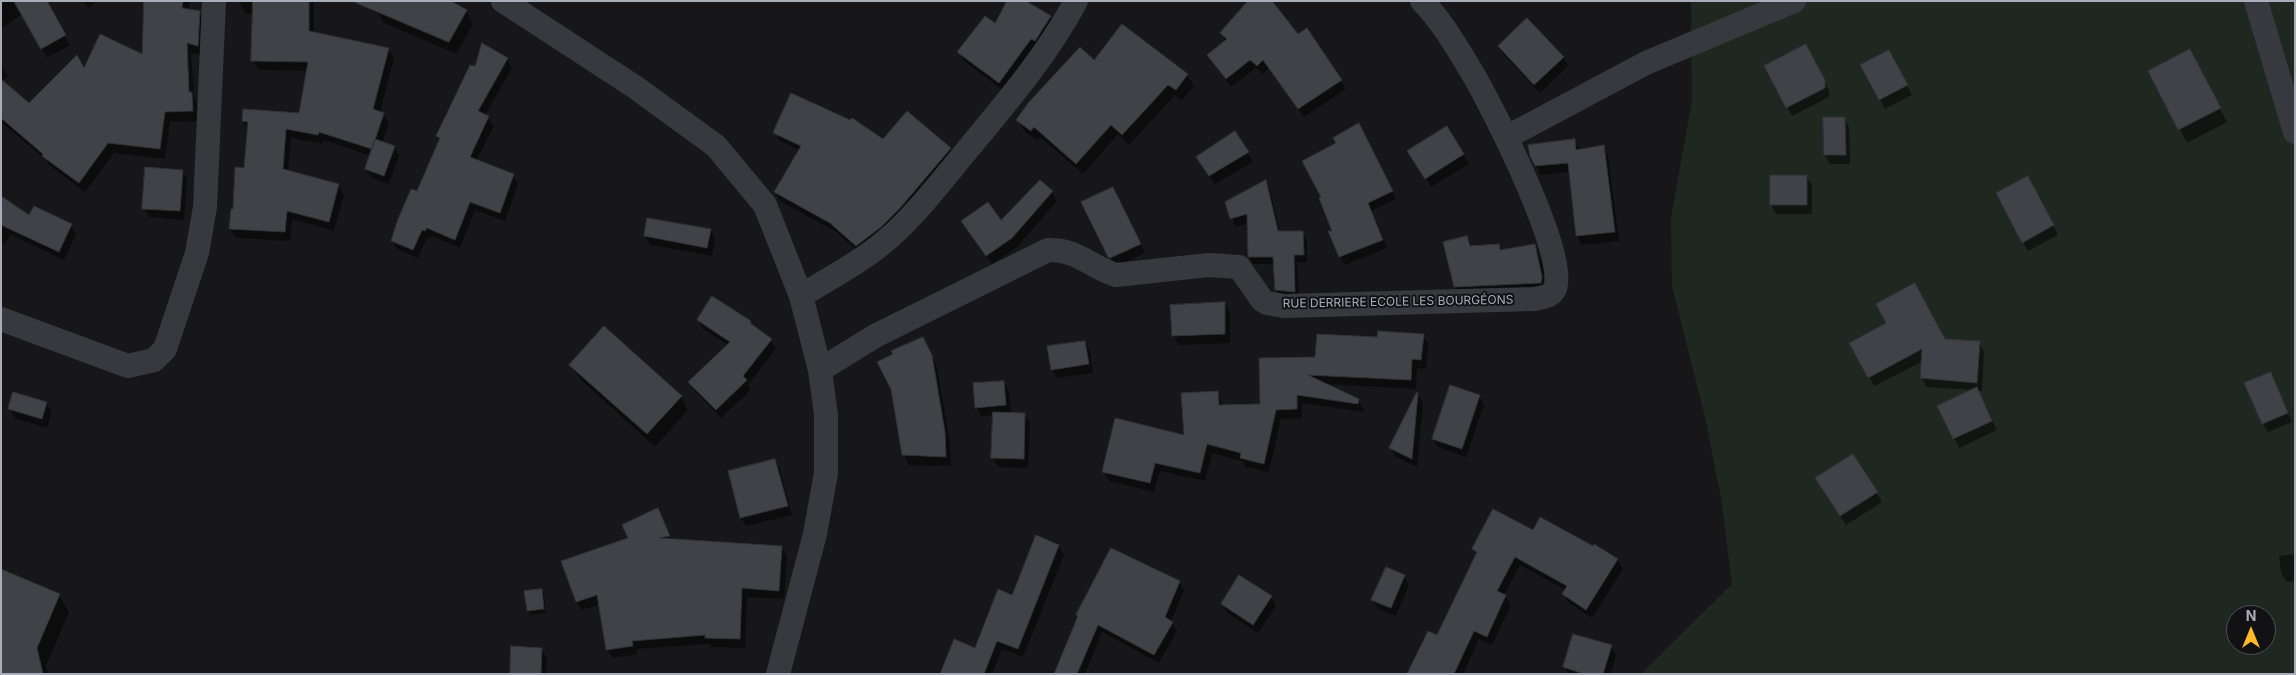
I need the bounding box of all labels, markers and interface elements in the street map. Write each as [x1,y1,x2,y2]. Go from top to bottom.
street label: RUE DERRIERE ECOLE LES BOURGÉONS [1283,293,1513,311]
north arrow [2226,605,2276,655]
text: N [2246,607,2256,624]

